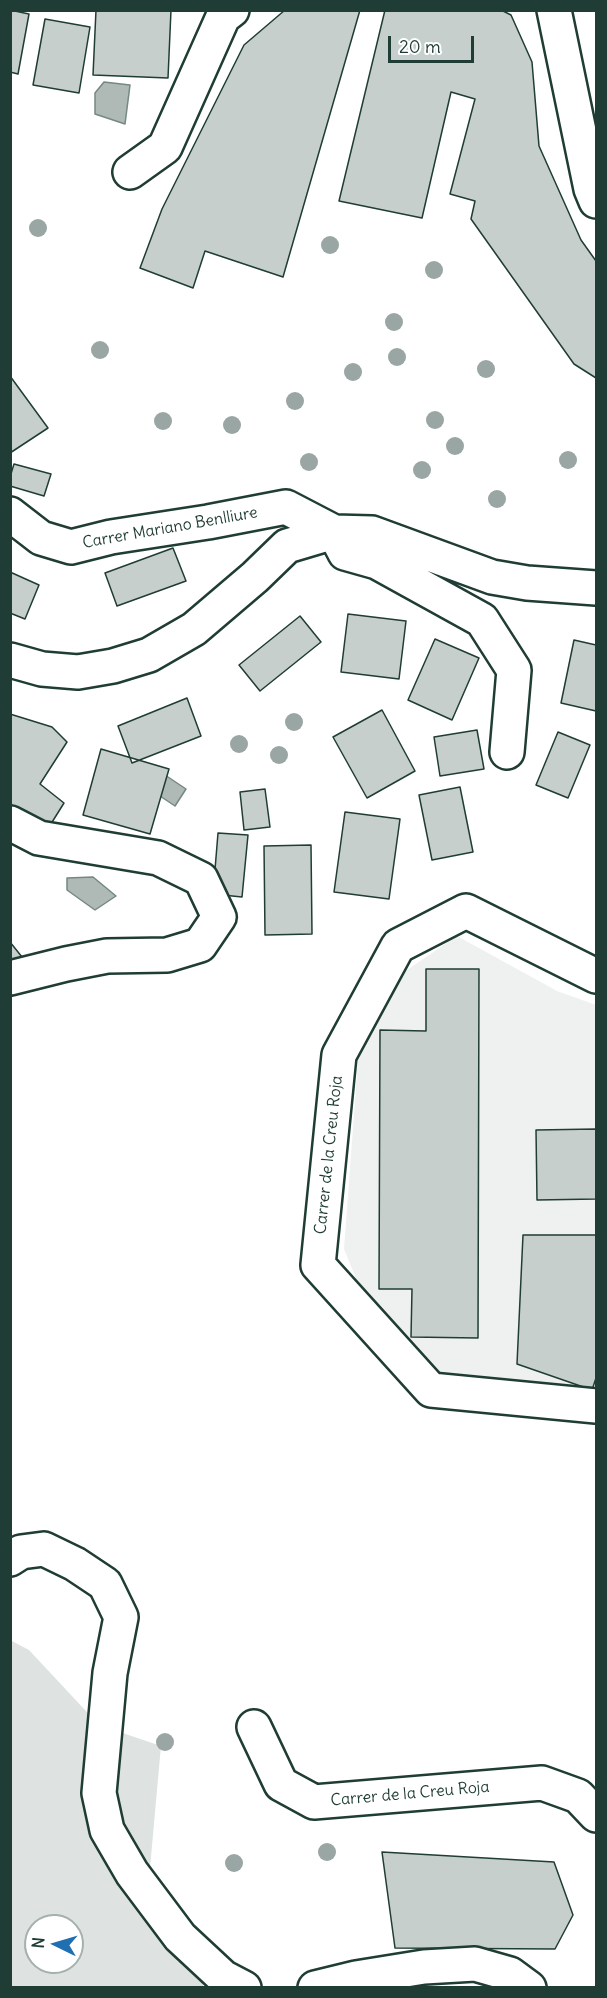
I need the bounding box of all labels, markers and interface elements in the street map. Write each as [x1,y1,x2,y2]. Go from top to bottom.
scale bar [391,24,476,62]
text: 20 m [399,35,441,58]
street label: Carrer Mariano Benlliure [81,503,259,553]
street label: Carrer de la Creu Roja [311,1075,347,1235]
street label: Carrer de la Creu Roja [330,1777,490,1811]
north arrow [24,1914,84,1974]
text: N [28,1936,49,1949]

